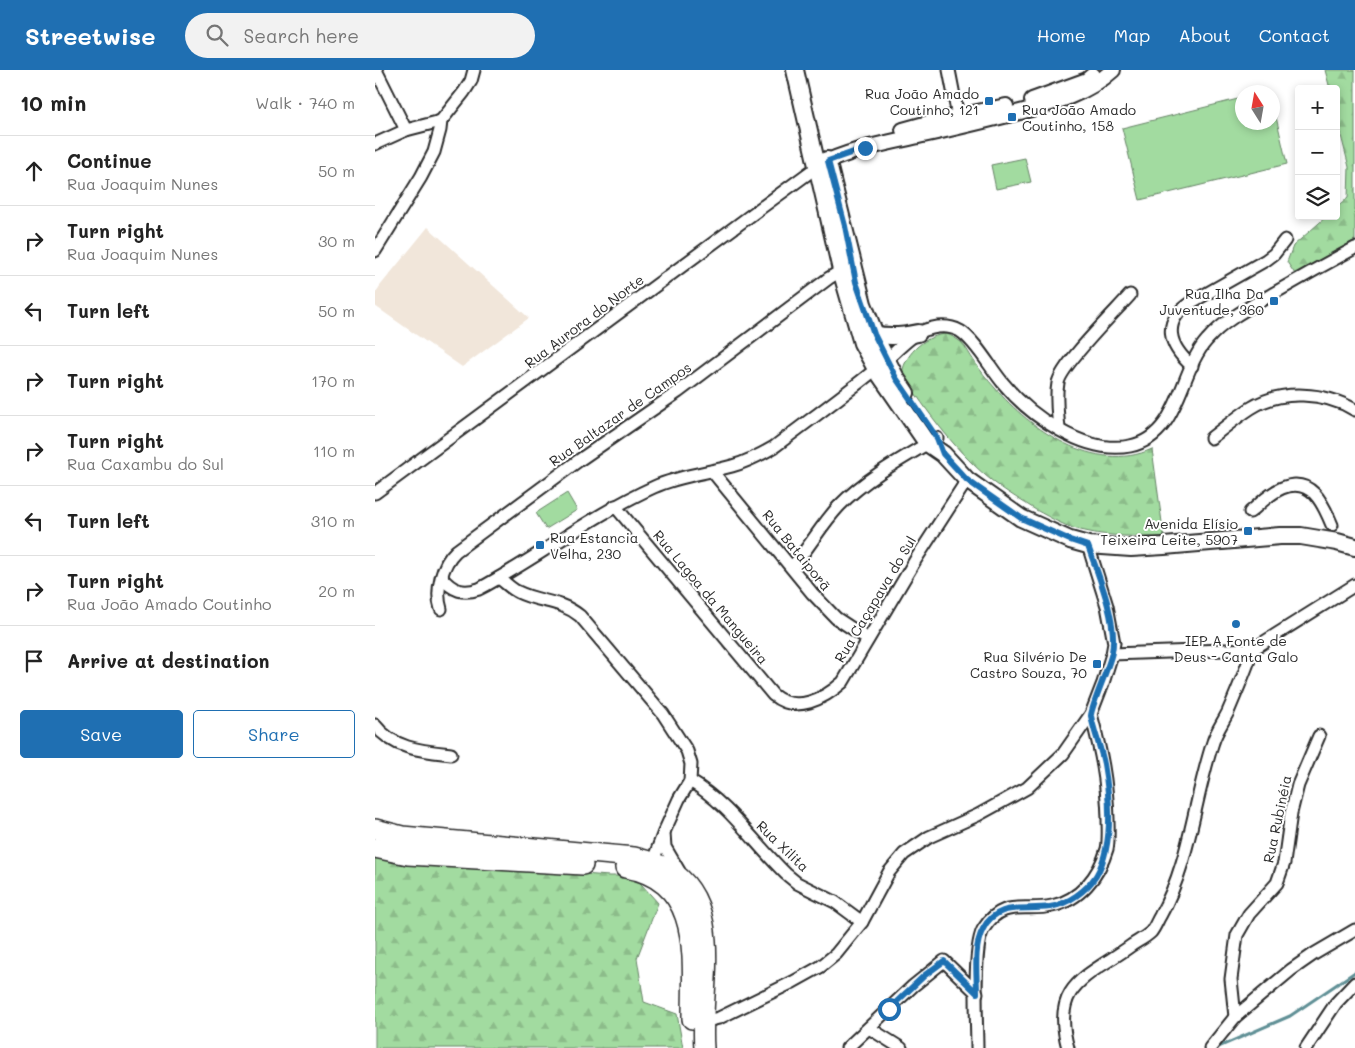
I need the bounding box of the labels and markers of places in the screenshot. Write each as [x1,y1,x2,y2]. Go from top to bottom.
place label: Rua João Amado Coutinho, 121 [865,84,979,119]
marker: Rua João Amado Coutinho, 121 [983,95,995,107]
place label: Rua João Amado Coutinho, 158 [1022,100,1136,135]
marker: Rua João Amado Coutinho, 158 [1006,111,1018,123]
place label: Rua Ilha Da Juventude, 360 [1159,284,1264,319]
marker: Rua Ilha Da Juventude, 360 [1268,295,1280,307]
place label: Avenida Elísio Teixeira Leite, 5907 [1100,514,1238,549]
marker: Avenida Elísio Teixeira Leite, 5907 [1242,525,1254,537]
place label: Rua Estancia Velha, 230 [550,528,639,563]
marker: Rua Estancia Velha, 230 [534,539,546,551]
marker: IEP A Fonte de Deus - Canta Galo [1230,618,1242,630]
place label: IEP A Fonte de Deus - Canta Galo [1174,631,1298,666]
place label: Rua Silvério De Castro Souza, 70 [970,647,1087,682]
marker: Rua Silvério De Castro Souza, 70 [1091,658,1103,670]

